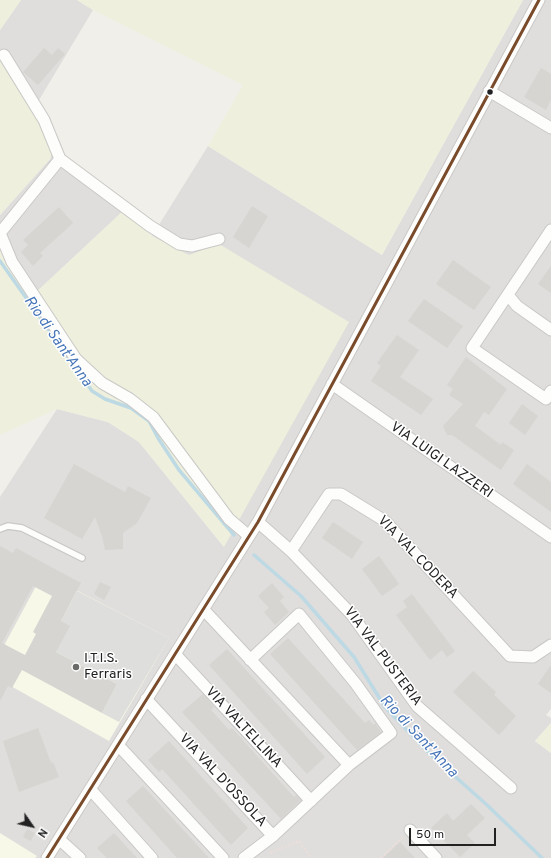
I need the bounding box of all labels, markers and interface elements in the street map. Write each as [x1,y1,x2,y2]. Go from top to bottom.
unlabelled marker [485,87,495,97]
water label: Rio di Sant'Anna [19,293,95,391]
street label: VIA LUIGI LAZZERI [387,419,495,503]
street label: VIA VAL CODERA [373,513,461,603]
street label: VIA VAL PUSTERIA [339,604,425,710]
place label: I.T.I.S. Ferraris [84,651,132,684]
marker: I.T.I.S. Ferraris [71,662,81,672]
street label: VIA VALTELLINA [201,684,285,772]
water label: Rio di Sant'Anna [375,692,461,782]
street label: VIA VAL D'OSSOLA [175,731,269,831]
north arrow [12,806,52,846]
scale bar [411,820,498,846]
text: N [34,826,50,840]
text: 50 m [416,827,444,843]

